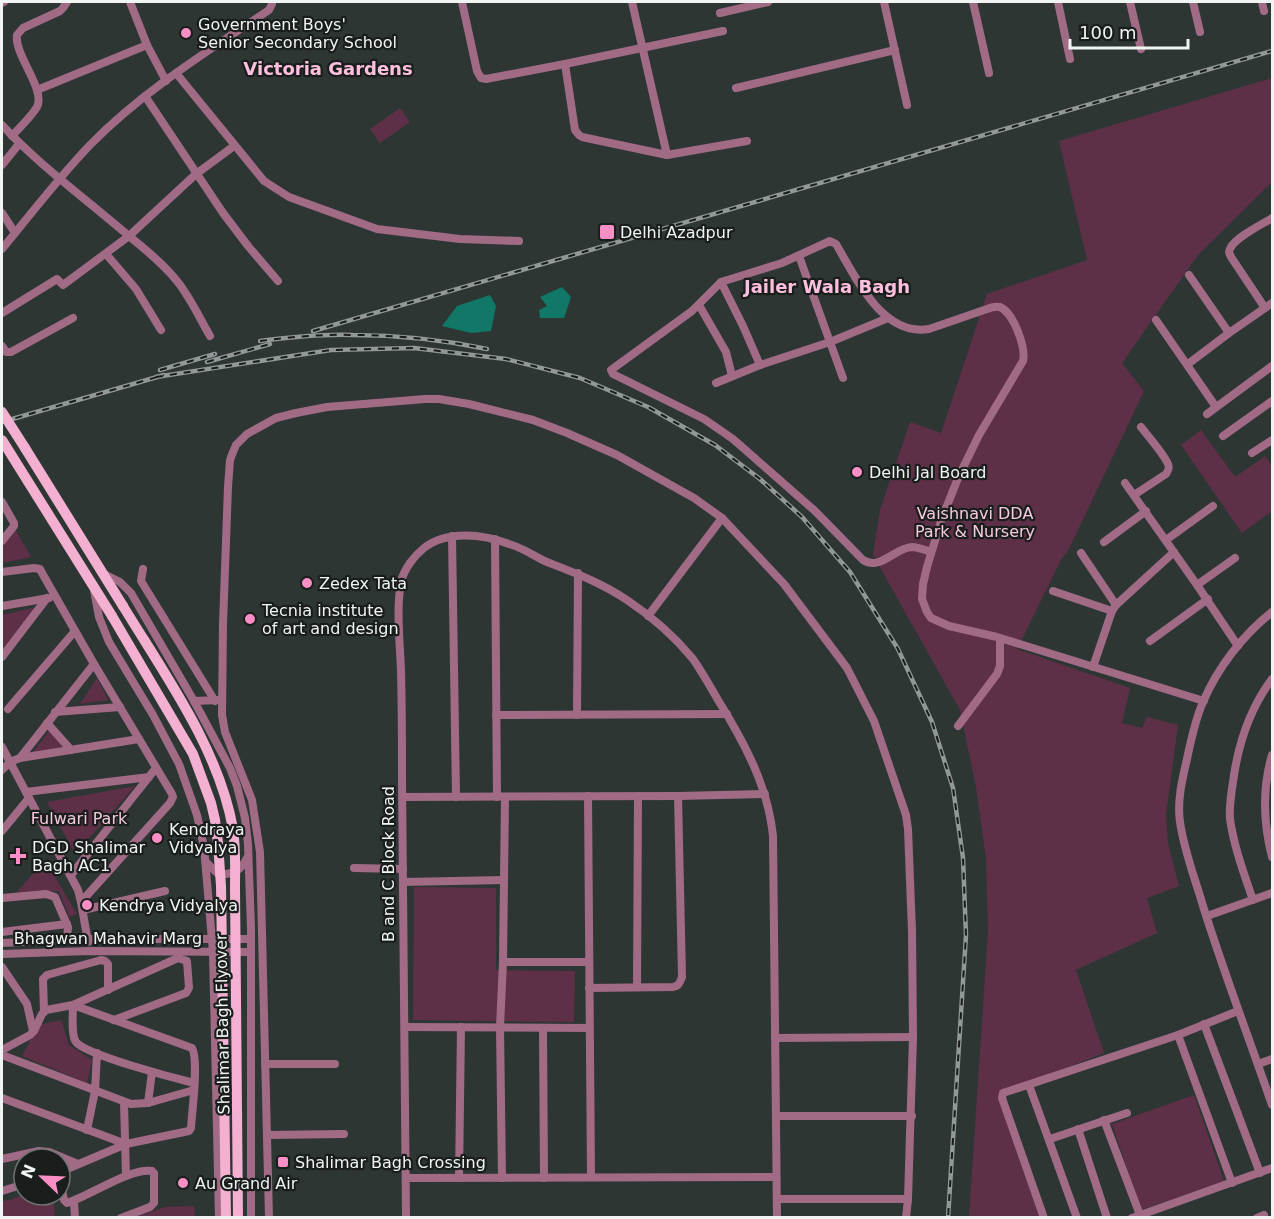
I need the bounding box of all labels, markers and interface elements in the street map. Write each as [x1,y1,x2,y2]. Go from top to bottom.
scale bar [1070,12,1188,50]
place label: Government Boys' Senior Secondary School [198,15,397,52]
text: 100 m [1079,22,1137,43]
marker: Government Boys' Senior Secondary School [179,26,193,40]
district label: Victoria Gardens [243,58,413,79]
marker: Delhi Azadpur [598,223,616,241]
place label: Delhi Azadpur [620,223,733,242]
district label: Jailer Wala Bagh [742,276,910,297]
place label: Delhi Jal Board [869,463,986,482]
marker: Delhi Jal Board [850,465,864,479]
park label: Vaishnavi DDA Park & Nursery [915,504,1035,541]
place label: Zedex Tata [319,574,407,593]
marker: Zedex Tata [300,576,314,590]
place label: Tecnia institute of art and design [261,601,399,638]
marker: Tecnia institute of art and design [243,612,257,626]
street label: B and C Block Road [379,786,398,942]
park label: Fulwari Park [31,809,128,828]
place label: Kendraya Vidyalya [169,820,245,857]
marker: Kendraya Vidyalya [150,831,164,845]
place label: DGD Shalimar Bagh AC1 [32,838,146,875]
marker: DGD Shalimar Bagh AC1 [9,847,27,865]
place label: Kendrya Vidyalya [99,896,238,915]
marker: Kendrya Vidyalya [80,898,94,912]
street label: Bhagwan Mahavir Marg [14,929,202,948]
street label: Shalimar Bagh Flyover [211,933,234,1115]
north arrow [12,1147,72,1207]
place label: Shalimar Bagh Crossing [295,1153,486,1172]
marker: Shalimar Bagh Crossing [276,1155,290,1169]
text: N [17,1161,40,1181]
place label: Au Grand Air [195,1174,298,1193]
marker: Au Grand Air [176,1176,190,1190]

